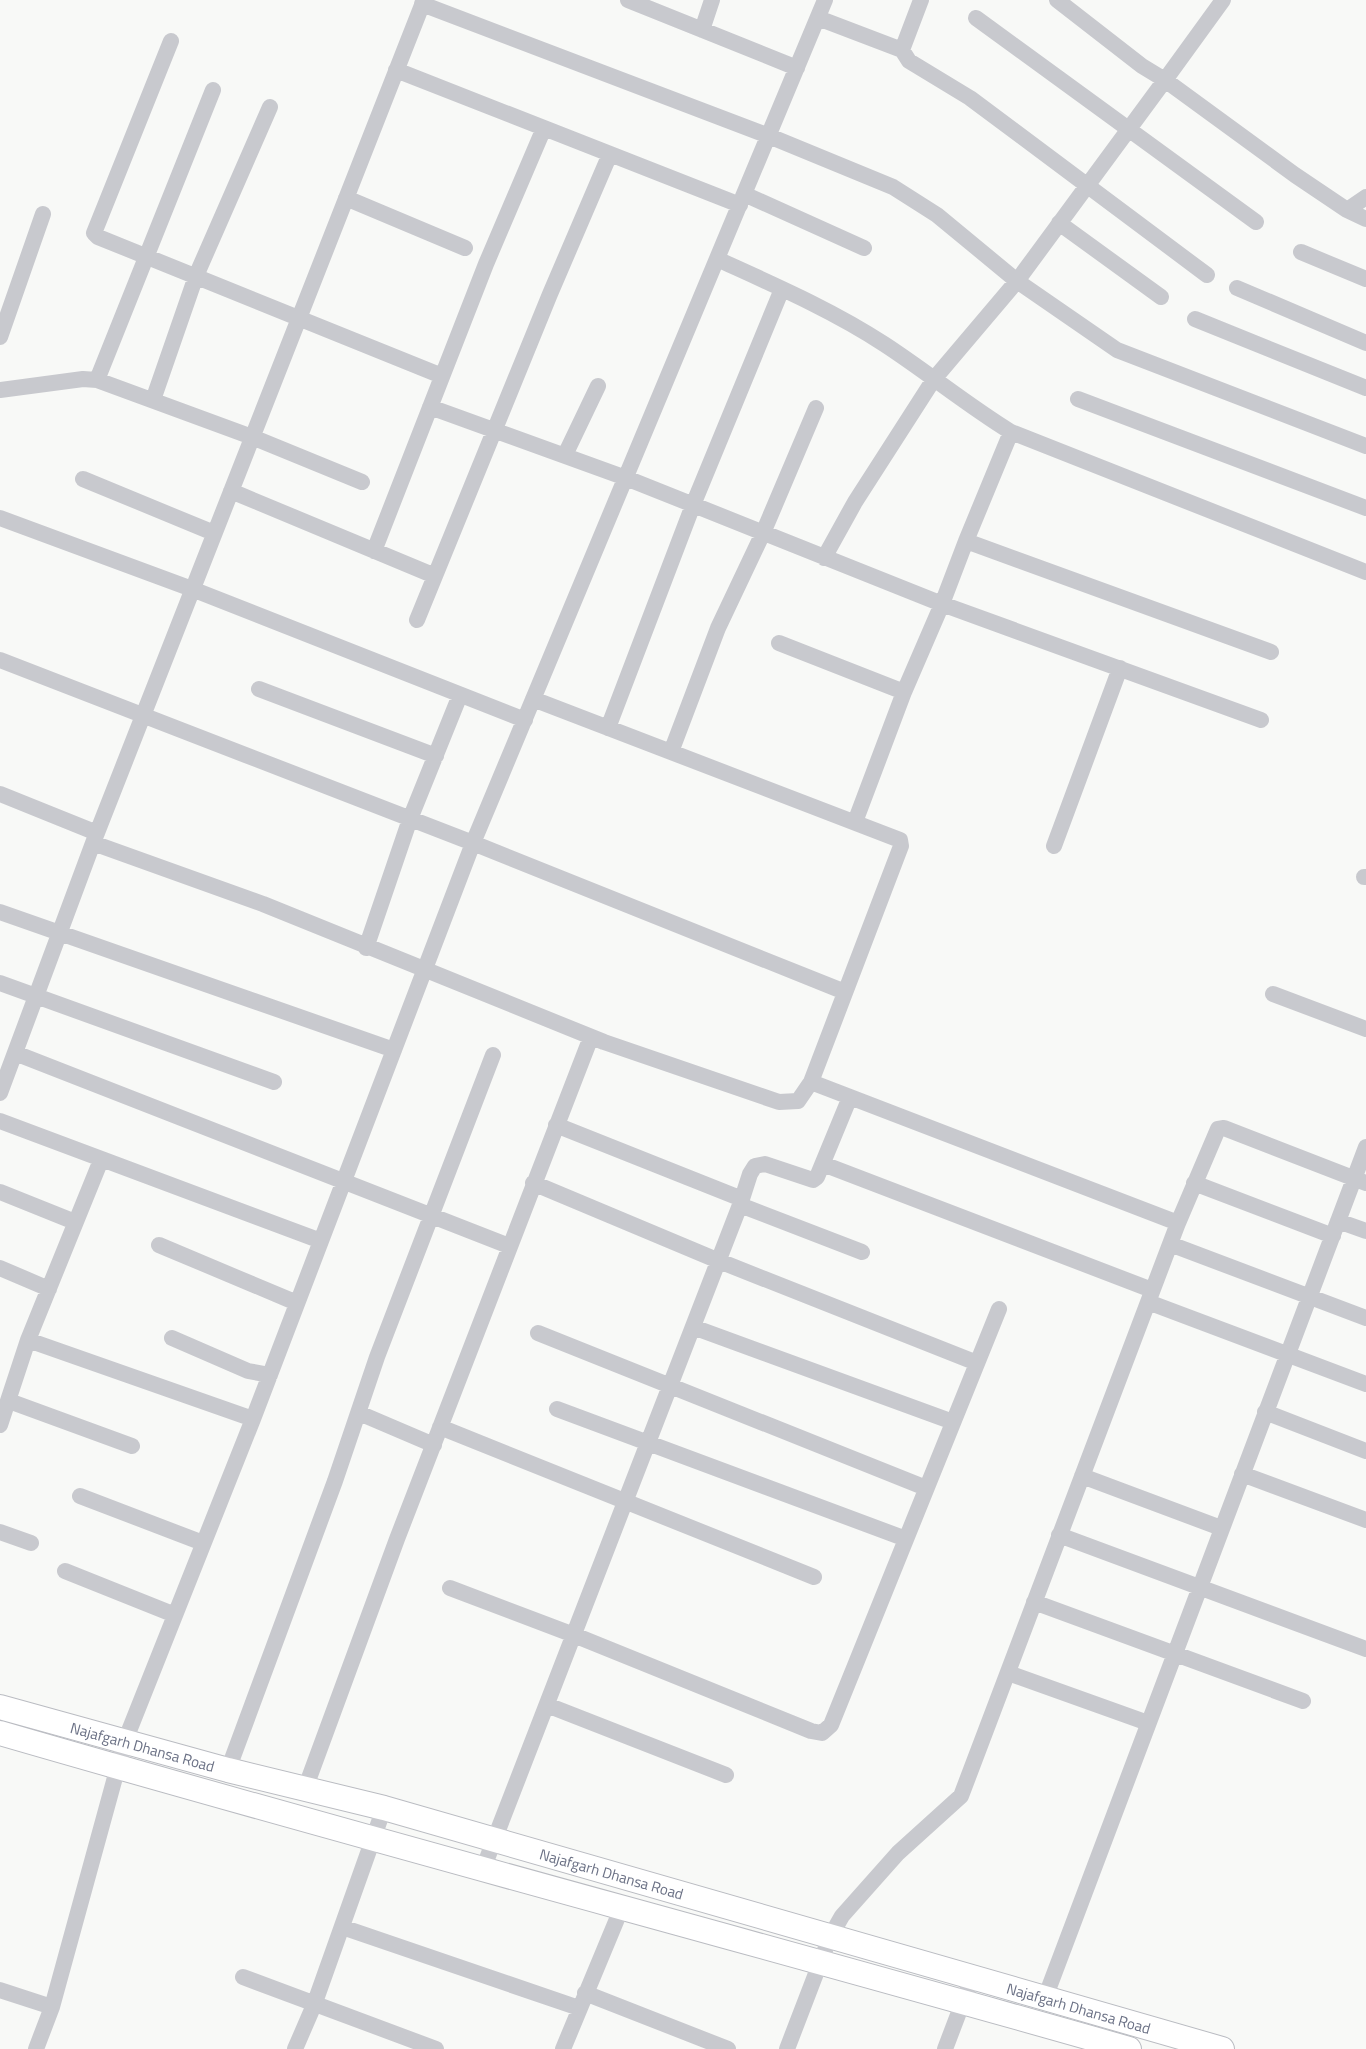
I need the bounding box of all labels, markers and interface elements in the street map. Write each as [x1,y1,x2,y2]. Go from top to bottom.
street label: Najafgarh Dhansa Road [68,1716,217,1777]
street label: Najafgarh Dhansa Road [537,1842,686,1905]
street label: Najafgarh Dhansa Road [1004,1976,1153,2039]

